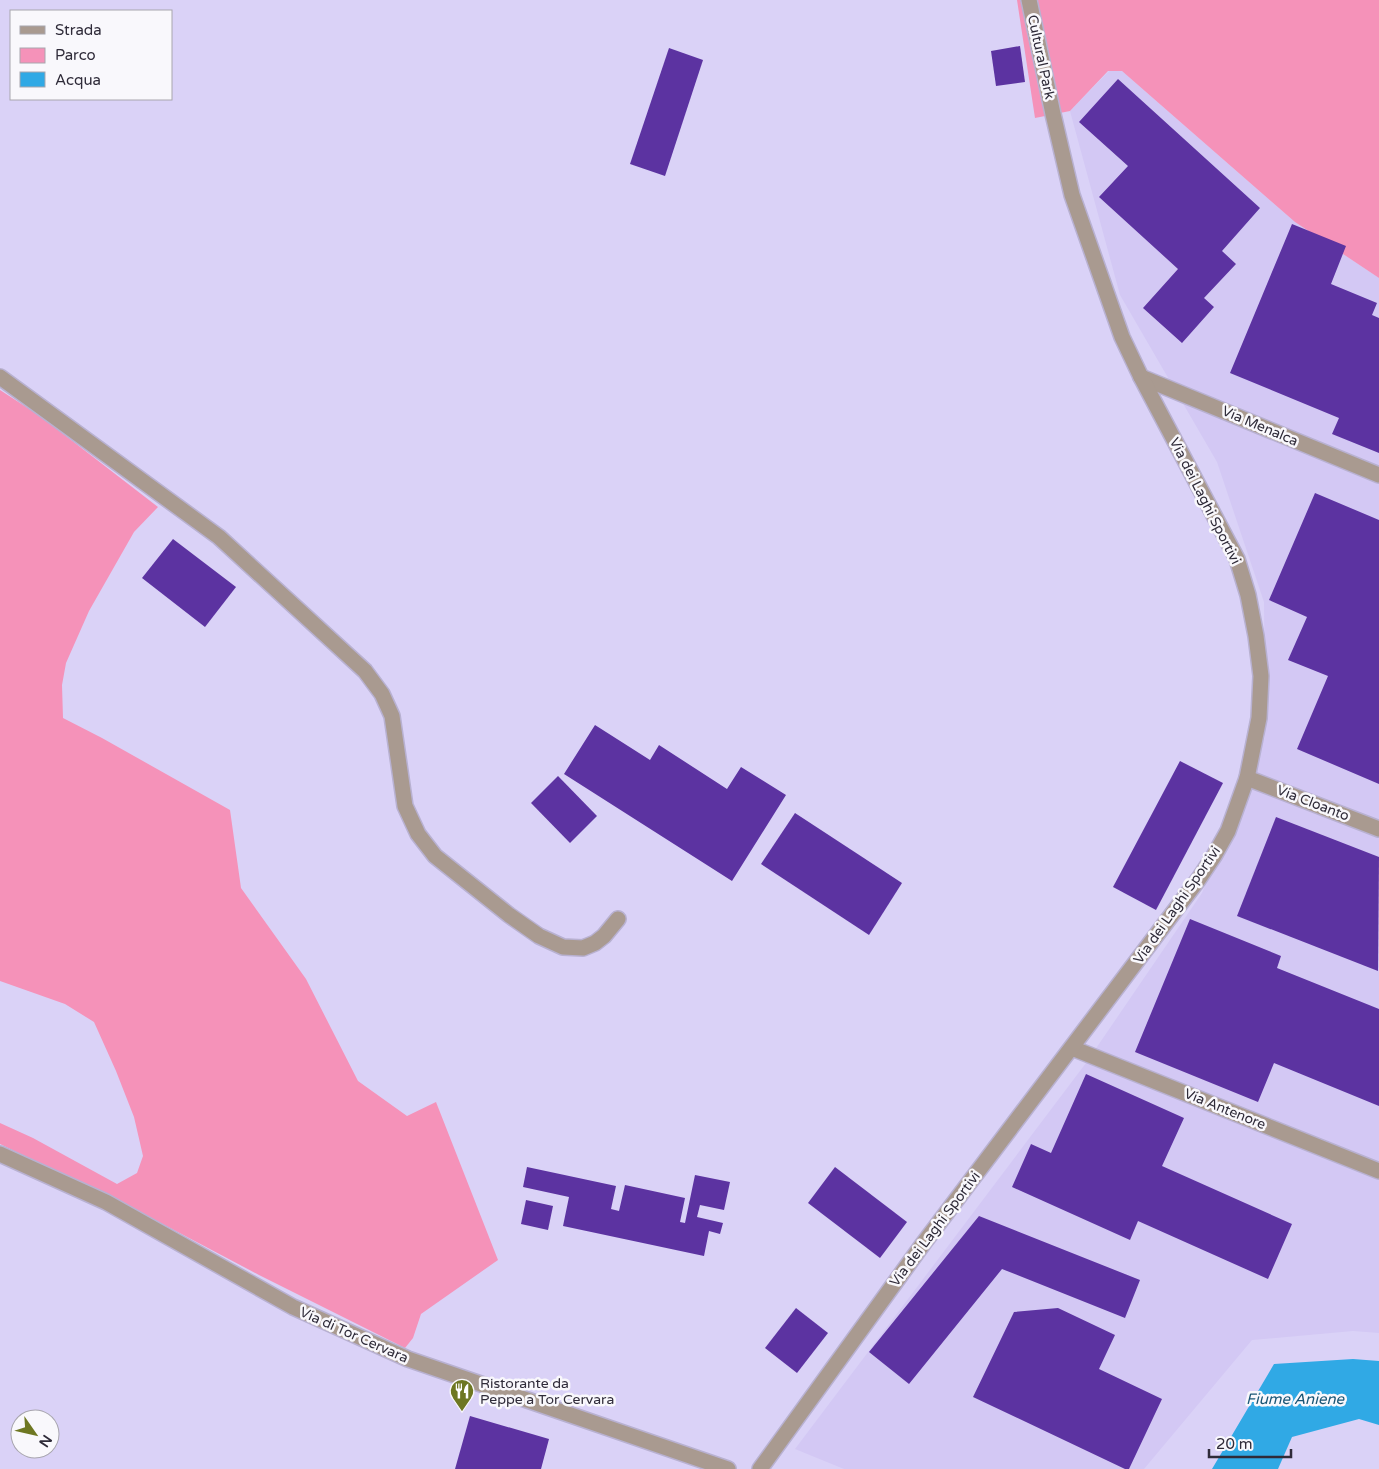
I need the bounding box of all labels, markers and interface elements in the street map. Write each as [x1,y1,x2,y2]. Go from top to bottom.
legend [10,10,172,100]
street label: Cultural Park [1024,13,1058,101]
text: Strada [55,21,102,39]
text: Parco [55,46,96,64]
text: Acqua [55,71,101,89]
street label: Via Menalca [1219,402,1301,450]
street label: Via dei Laghi Sportivi [1166,435,1244,567]
street label: Via Cloanto [1274,781,1352,825]
street label: Via dei Laghi Sportivi [1130,843,1224,967]
street label: Via Antenore [1182,1085,1268,1133]
street label: Via dei Laghi Sportivi [886,1168,984,1290]
street label: Via di Tor Cervara [297,1303,411,1367]
place label: Ristorante da Peppe a Tor Cervara [480,1375,614,1408]
restaurant icon: Ristorante da Peppe a Tor Cervara [449,1378,475,1412]
water label: Fiume Aniene [1246,1390,1346,1408]
north arrow [10,1409,60,1459]
scale bar [1209,1426,1292,1458]
text: N [35,1432,56,1450]
text: 20 m [1216,1435,1253,1453]

